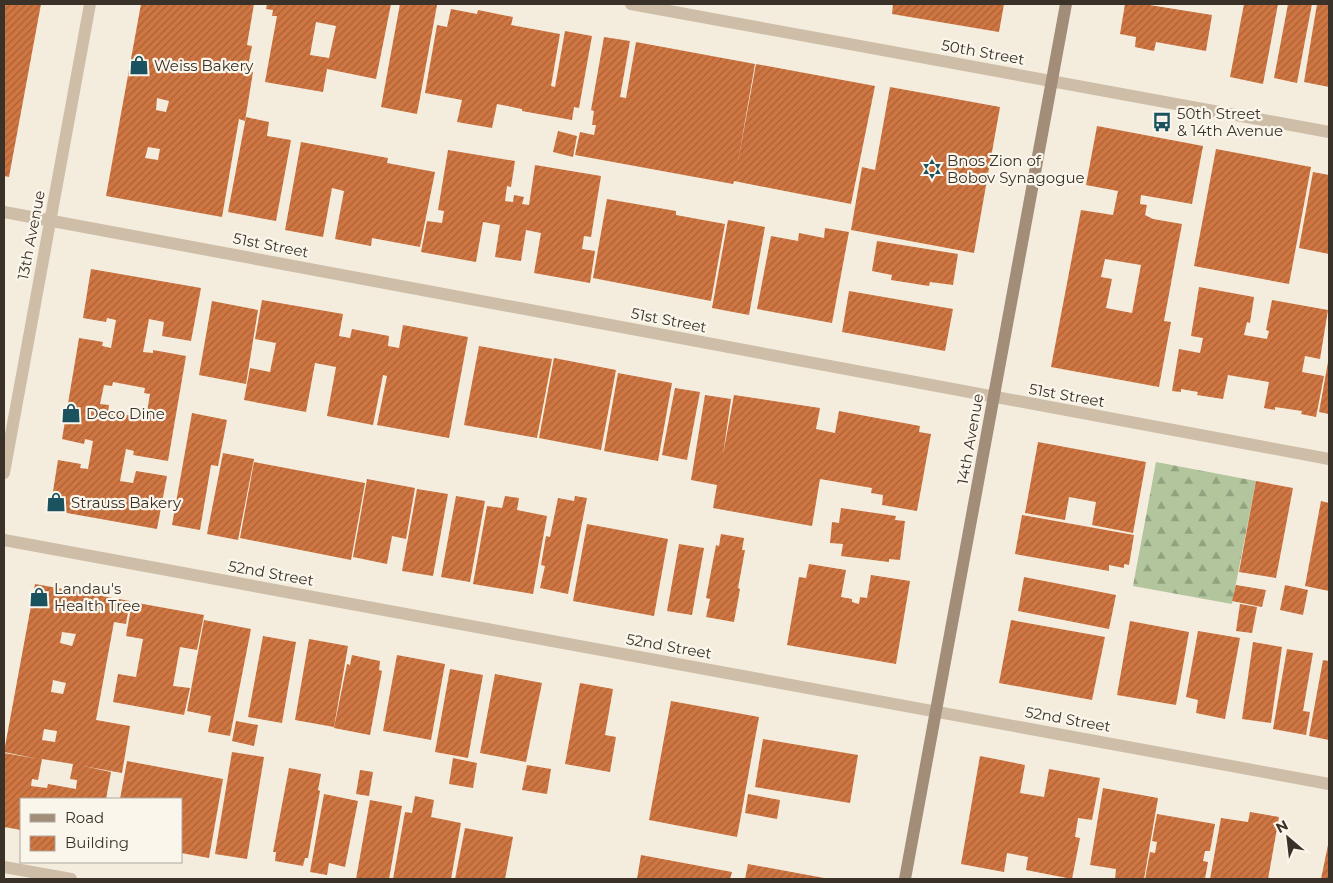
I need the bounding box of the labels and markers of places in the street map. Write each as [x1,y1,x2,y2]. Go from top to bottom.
shop icon: Weiss Bakery [128,54,150,76]
place label: Weiss Bakery [154,56,254,75]
place label: 50th Street & 14th Avenue [1177,104,1283,140]
bus stop icon: 50th Street & 14th Avenue [1151,111,1173,133]
place label: Bnos Zion of Bobov Synagogue [947,151,1085,187]
synagogue icon: Bnos Zion of Bobov Synagogue [921,158,943,180]
shop icon: Deco Dine [60,402,82,424]
place label: Deco Dine [86,404,165,423]
shop icon: Strauss Bakery [45,491,67,513]
place label: Strauss Bakery [71,493,182,512]
place label: Landau's Health Tree [54,579,140,615]
shop icon: Landau's Health Tree [28,586,50,608]

